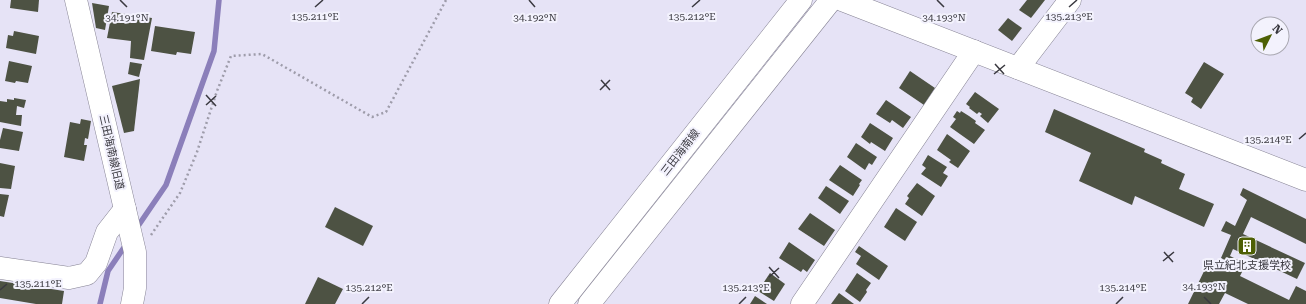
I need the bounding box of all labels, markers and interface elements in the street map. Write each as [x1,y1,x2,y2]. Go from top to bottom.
text: 135.211°E [291,11,339,22]
text: 135.212°E [668,11,716,22]
text: 135.213°E [1045,11,1093,22]
text: 34.191°N [105,12,149,23]
text: 34.192°N [513,12,557,23]
text: 34.193°N [922,12,966,23]
north arrow [1250,16,1290,56]
text: N [1269,22,1285,38]
street label: 三田海南線旧道 [97,113,127,191]
street label: 三田海南線 [658,127,702,178]
text: 135.214°E [1244,134,1292,145]
building icon: 県立紀北支援学校 [1236,235,1258,257]
place label: 県立紀北支援学校 [1203,259,1291,272]
text: 135.211°E [14,278,62,289]
text: 34.193°N [1182,281,1226,292]
text: 135.212°E [345,282,393,293]
text: 135.213°E [722,282,770,293]
text: 135.214°E [1099,282,1147,293]

